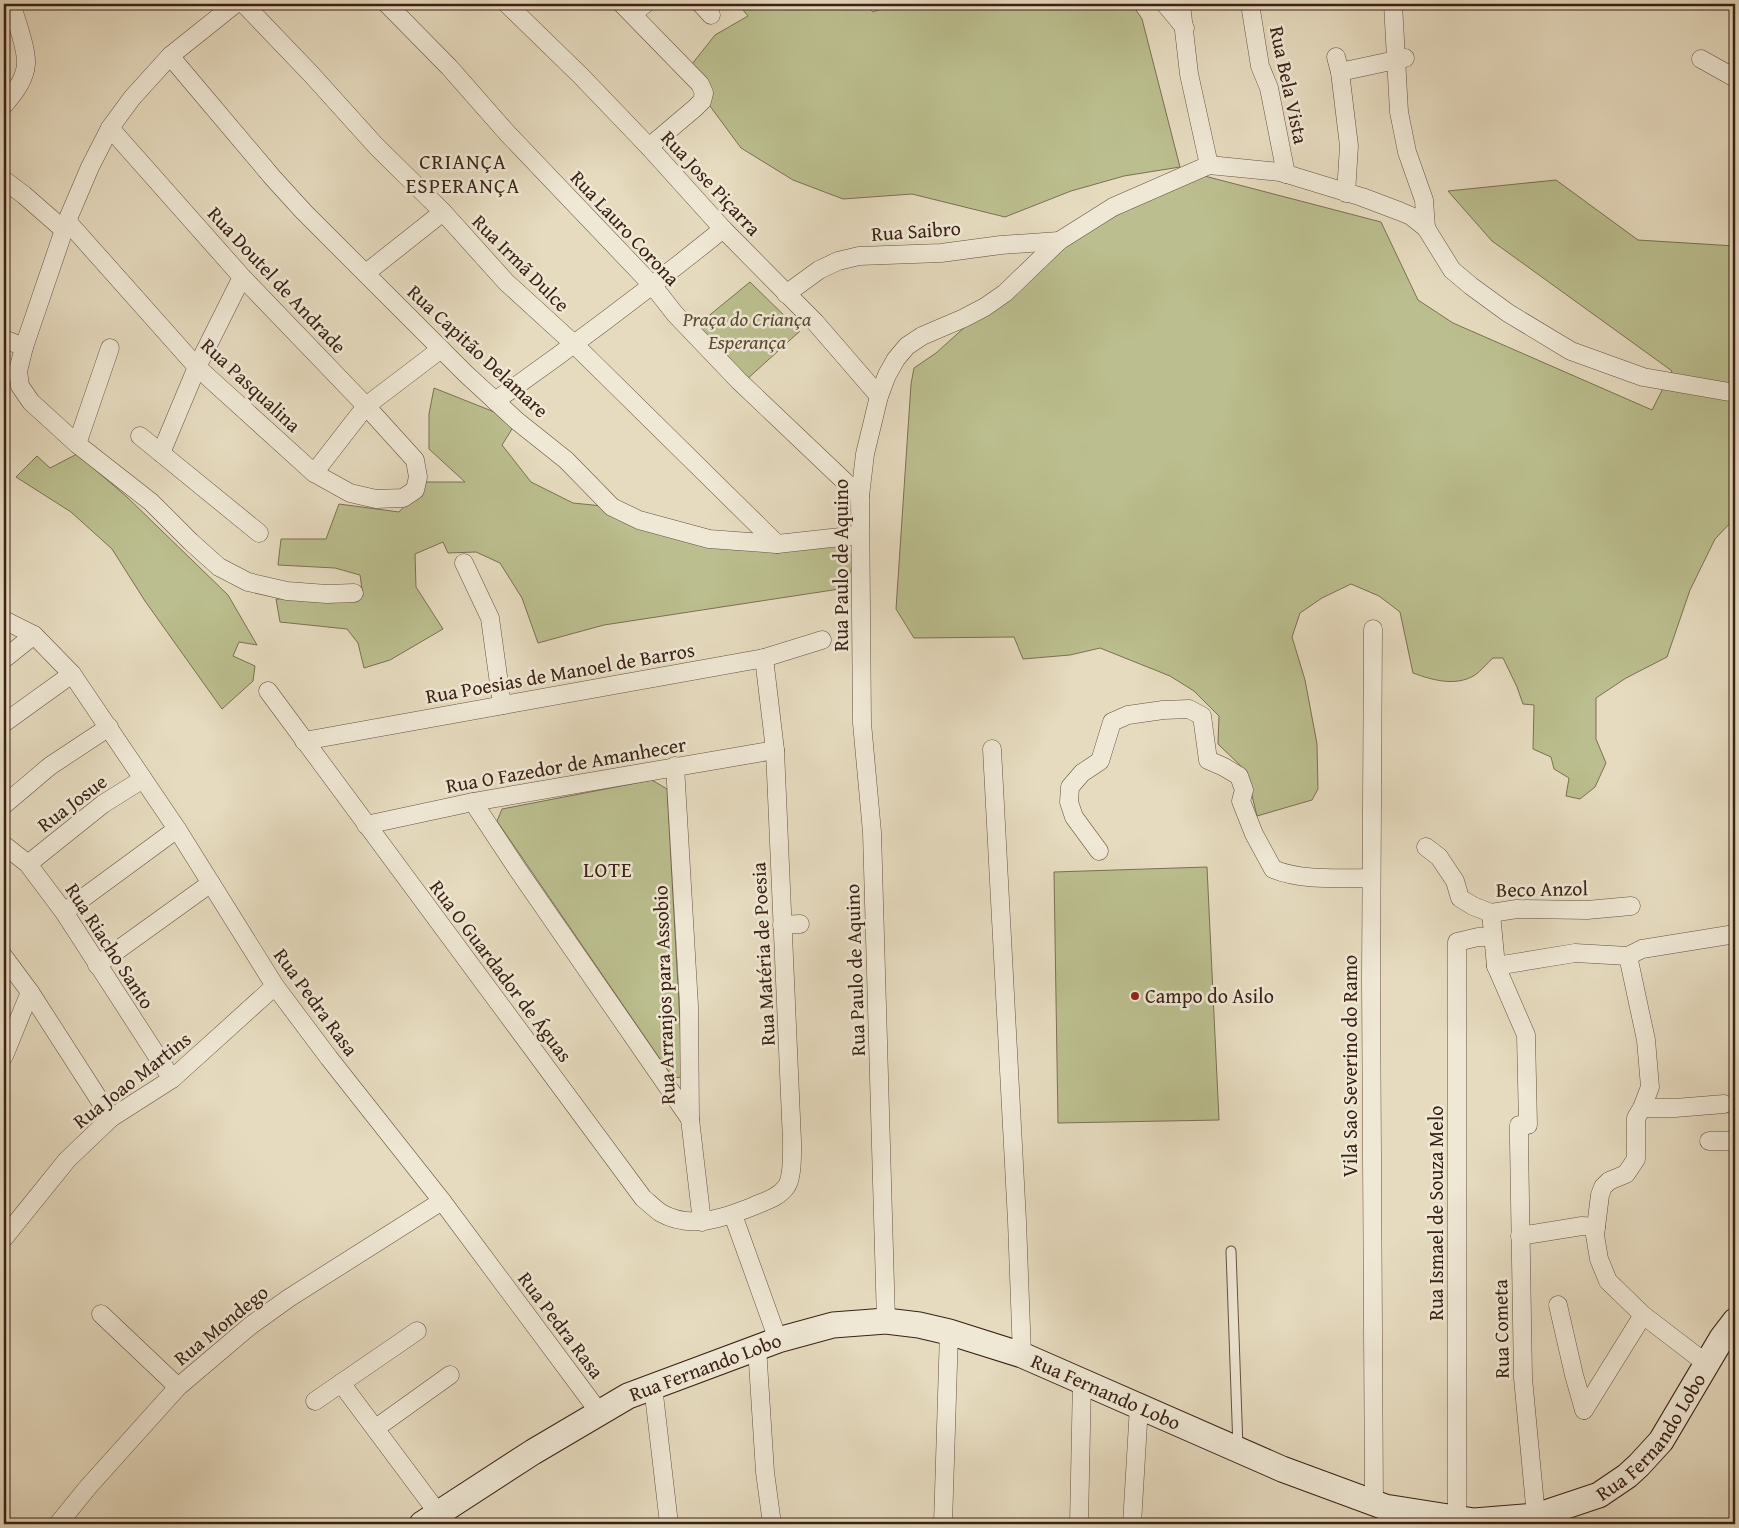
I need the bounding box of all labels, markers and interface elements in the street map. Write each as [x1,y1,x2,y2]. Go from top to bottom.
street label: Rua Bela Vista [1263,23,1316,147]
street label: Rua Jose Piçarra [655,123,768,242]
district label: CRIANÇA ESPERANÇA [406,146,520,201]
street label: Rua Lauro Corona [564,163,687,292]
street label: Rua Doutel de Andrade [201,200,353,360]
street label: Rua Irmã Dulce [466,207,577,318]
street label: Rua Saibro [870,213,962,248]
street label: Rua Capitão Delamare [401,277,555,424]
park label: Praça do Criança Esperança [682,304,812,356]
street label: Rua Pasqualina [195,331,308,439]
street label: Rua Paulo de Aquino [826,479,855,651]
street label: Rua Poesias de Manoel de Barros [423,635,697,710]
street label: Rua O Fazedor de Amanhecer [443,729,688,800]
street label: Rua Josue [31,767,113,839]
district label: LOTE [583,854,633,885]
street label: Rua Matéria de Poesia [743,861,782,1047]
street label: Beco Anzol [1496,873,1589,904]
street label: Rua O Guardador de Águas [423,874,580,1068]
street label: Rua Riacho Santo [59,877,162,1014]
street label: Rua Paulo de Aquino [837,883,872,1057]
street label: Rua Arranjos para Assobio [645,885,682,1105]
street label: Rua Pedra Rasa [267,942,366,1062]
street label: Vila Sao Severino do Ramo [1335,955,1364,1177]
place label: Campo do Asilo [1145,981,1274,1010]
marker: Campo do Asilo [1129,990,1141,1002]
street label: Rua Joao Martins [67,1024,197,1135]
street label: Rua Ismael de Souza Melo [1421,1106,1450,1320]
street label: Rua Pedra Rasa [512,1265,612,1385]
street label: Rua Mondego [167,1277,274,1372]
street label: Rua Cometa [1485,1278,1516,1379]
street label: Rua Fernando Lobo [625,1325,785,1408]
street label: Rua Fernando Lobo [1027,1346,1185,1437]
street label: Rua Fernando Lobo [1590,1367,1712,1507]

